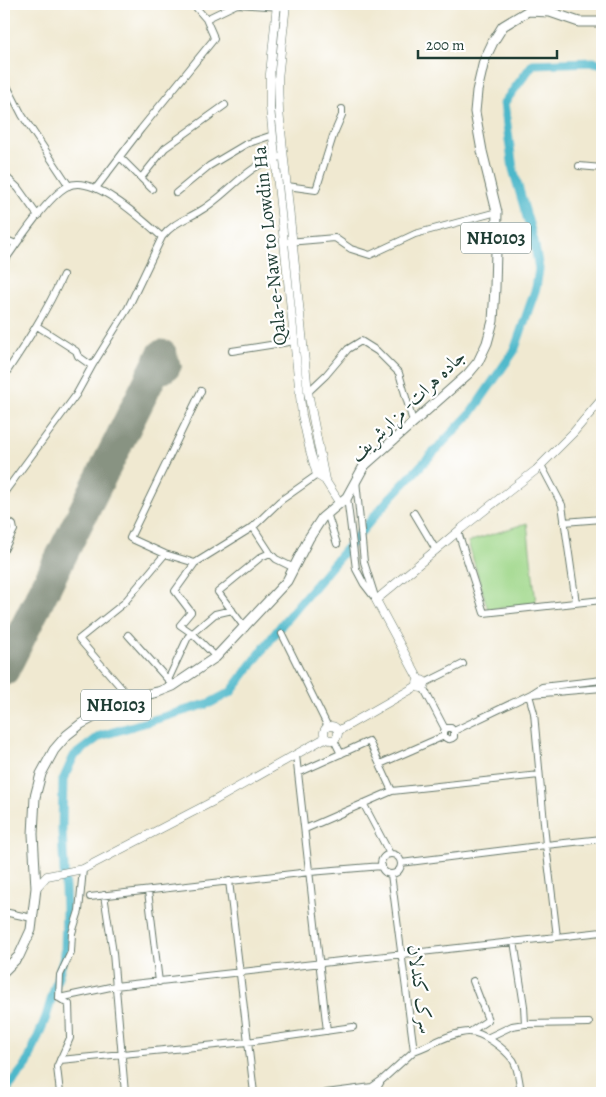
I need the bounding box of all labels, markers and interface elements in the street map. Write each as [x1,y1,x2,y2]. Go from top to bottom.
scale bar [418,28,557,60]
text: 200 m [426,35,465,55]
street label: Qala-e-Naw to Lowdin Ha [247,145,293,347]
road number: NH0103 [461,222,531,254]
street label: جاده هرات- مزارشریف [344,344,471,468]
road number: NH0103 [81,690,151,720]
street label: سرک کندلان [401,943,439,1036]

